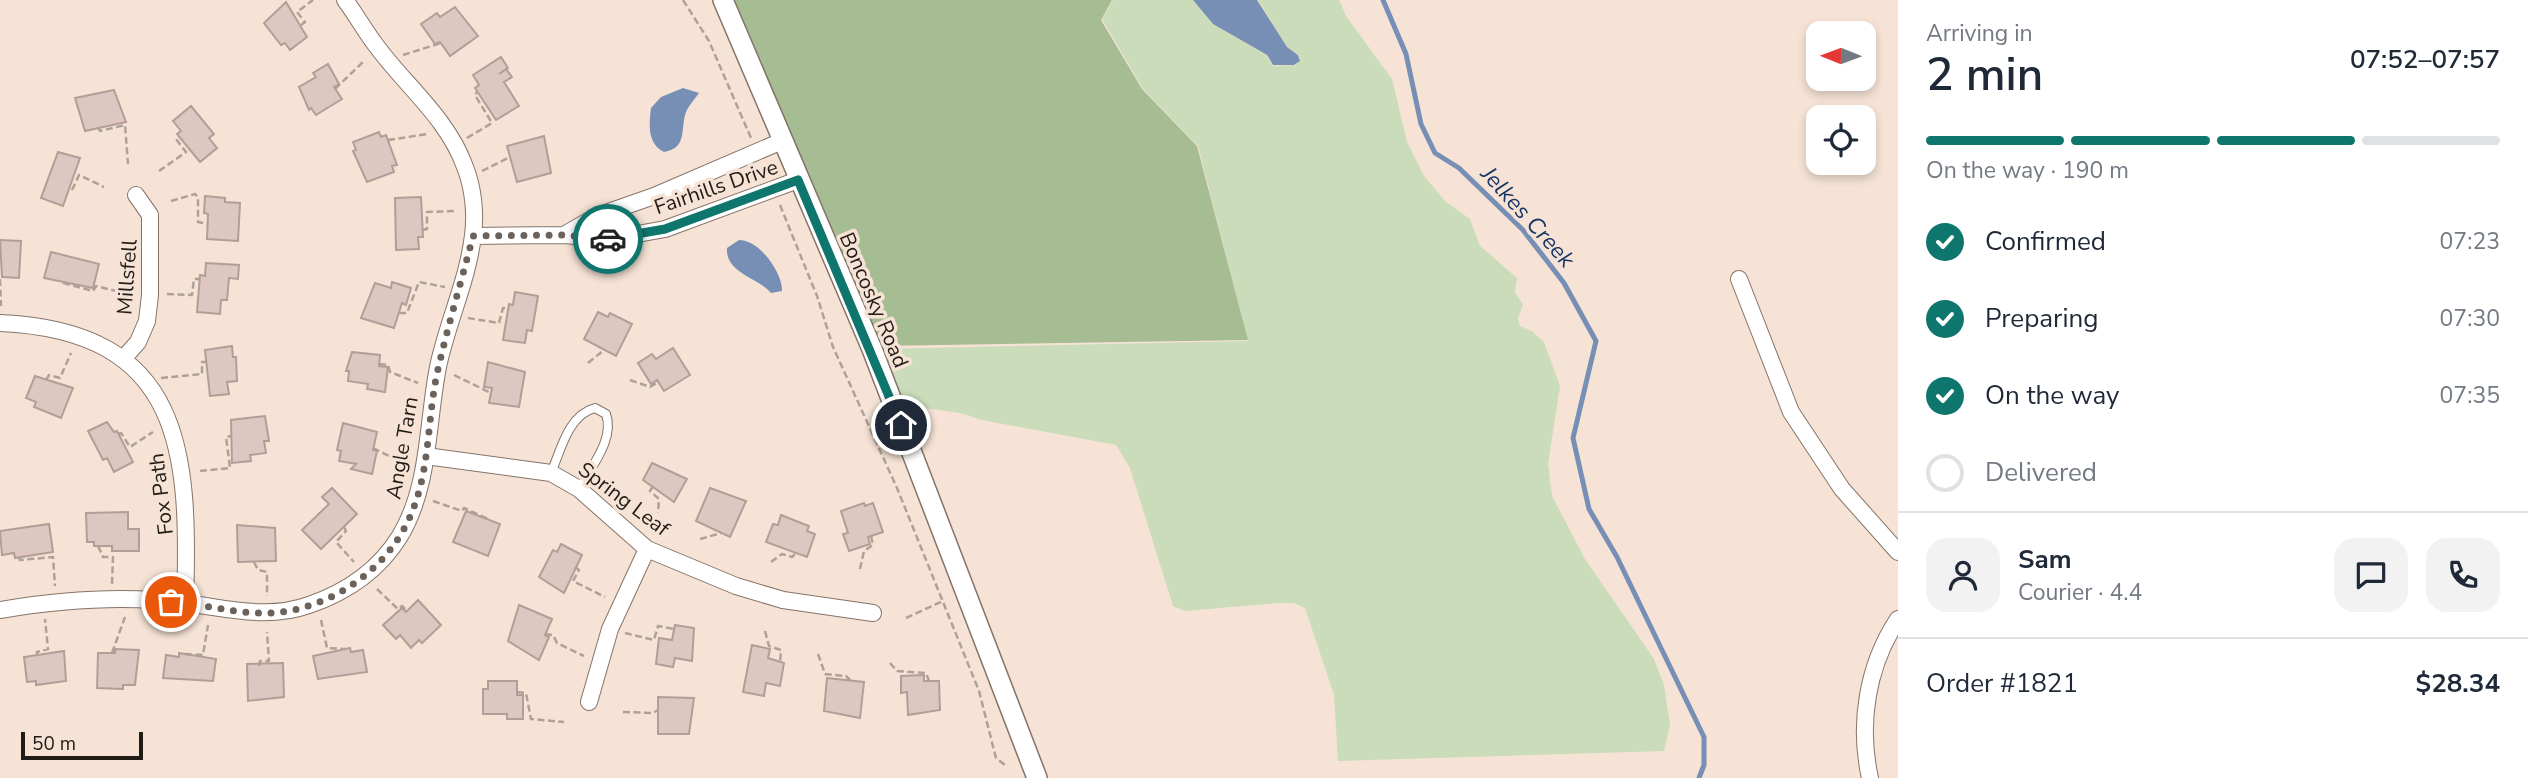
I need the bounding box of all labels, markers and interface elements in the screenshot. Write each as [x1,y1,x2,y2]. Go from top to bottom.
text: Arriving in [1926,18,2033,49]
north arrow [1806,21,1876,91]
map controls [1806,21,1876,175]
text: 07:52–07:57 [2350,42,2500,77]
text: 2 min [1926,43,2043,106]
button: locate [1806,105,1876,175]
street label: Fairhills Drive [650,153,782,221]
text: On the way · 190 m [1926,155,2129,186]
water label: Jelkes Creek [1474,159,1582,275]
courier [573,204,643,274]
icon: car [589,220,627,258]
icon: check [1926,223,1964,261]
text: Confirmed [1985,224,2106,259]
text: 07:23 [2440,226,2500,257]
street label: Boncosky Road [833,228,915,372]
street label: Millsfell [110,238,144,316]
icon: check [1926,300,1964,338]
text: Preparing [1985,301,2098,336]
text: 07:30 [2440,303,2500,334]
icon: check [1926,377,1964,415]
text: On the way [1985,378,2119,413]
text: 07:35 [2440,380,2500,411]
street label: Angle Tarn [379,394,425,502]
pin [871,395,931,455]
icon: home [882,406,920,444]
street label: Fox Path [142,452,180,536]
street label: Spring Leaf [573,455,676,543]
text: Delivered [1985,455,2097,490]
button: person [1926,538,2000,612]
button: chat [2334,538,2408,612]
button: phone [2426,538,2500,612]
text: Sam [2018,542,2071,577]
pin [141,572,201,632]
text: Courier · 4.4 [2018,577,2142,608]
icon: bag [152,583,190,621]
text: Order #1821 [1926,666,2078,701]
text: $28.34 [2416,666,2500,701]
scale bar [21,729,144,761]
text: 50 m [32,731,76,757]

